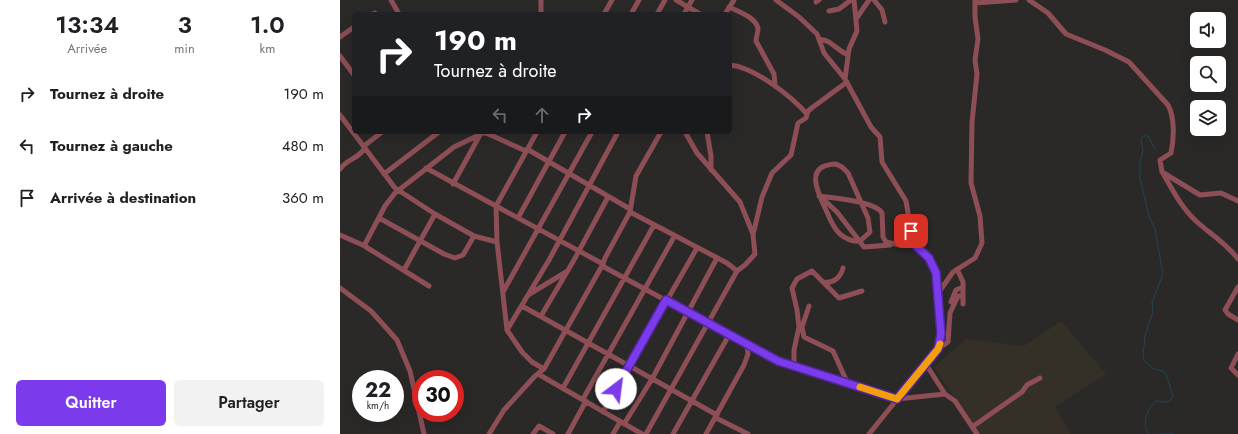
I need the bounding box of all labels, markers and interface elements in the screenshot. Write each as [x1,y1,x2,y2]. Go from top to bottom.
text: 13:34 [55,7,119,42]
text: 3 [177,7,192,42]
text: 1.0 [250,7,285,42]
map controls [1190,12,1226,136]
button: sound [1190,12,1226,48]
text: 190 m [434,20,517,61]
icon: right [368,28,420,80]
text: Arrivée [67,39,107,58]
text: min [174,39,195,58]
text: km [259,39,275,58]
button: search [1190,56,1226,92]
text: Tournez à droite [434,58,557,84]
icon: right [16,83,38,105]
text: Tournez à droite [50,83,164,105]
text: 190 m [283,83,324,105]
button: layers [1190,100,1226,136]
icon: left [489,104,511,126]
icon: ahead [531,104,553,126]
icon: right [573,104,595,126]
icon: left [16,135,38,157]
text: Tournez à gauche [50,135,173,157]
text: 480 m [282,135,324,157]
icon: arrive [16,187,38,209]
text: Arrivée à destination [50,187,196,209]
text: 360 m [282,187,324,209]
pin [894,214,928,248]
icon: arrive [900,220,922,242]
position arrow [595,368,637,410]
speed limit sign: 30 [412,370,464,422]
text: 22 [365,376,391,405]
button: Quitter [16,380,166,426]
button: Partager [174,380,324,426]
text: km/h [367,398,389,413]

